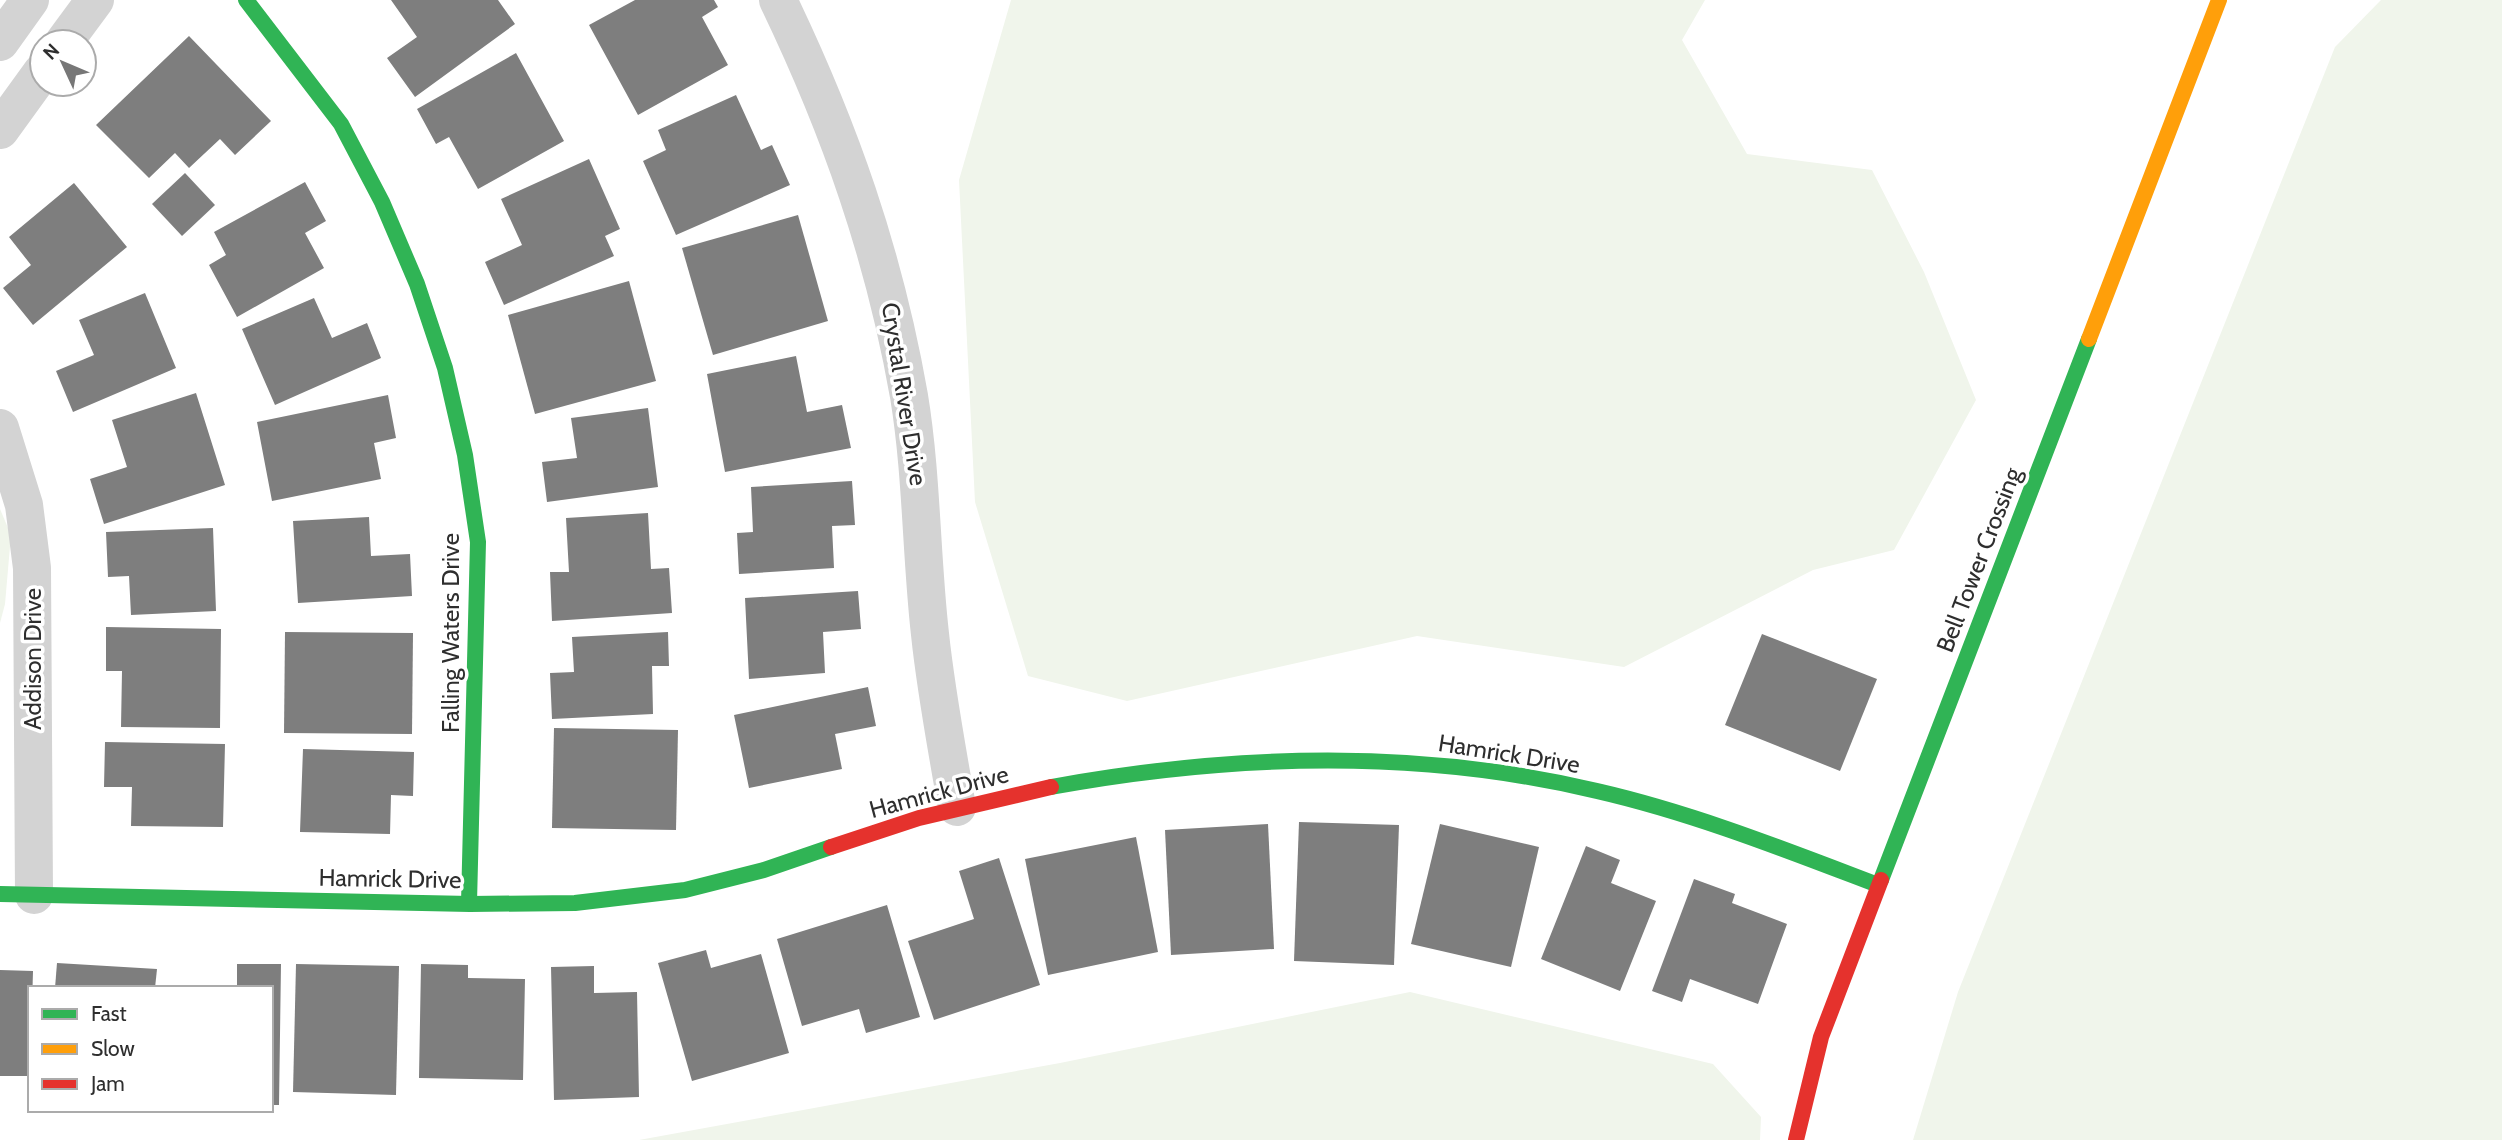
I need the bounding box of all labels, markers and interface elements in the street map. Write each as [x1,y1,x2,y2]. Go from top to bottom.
north arrow [28,28,98,98]
text: N [38,39,64,64]
street label: Crystal River Drive [876,300,933,488]
street label: Bell Tower Crossing [1930,462,2027,656]
street label: Falling Waters Drive [436,533,465,733]
street label: Addison Drive [18,588,47,730]
street label: Hamrick Drive [1436,728,1582,779]
street label: Hamrick Drive [866,759,1012,824]
street label: Hamrick Drive [318,863,462,894]
legend [28,986,273,1112]
text: Fast [91,1001,127,1026]
text: Slow [91,1036,135,1061]
text: Jam [90,1071,125,1096]

